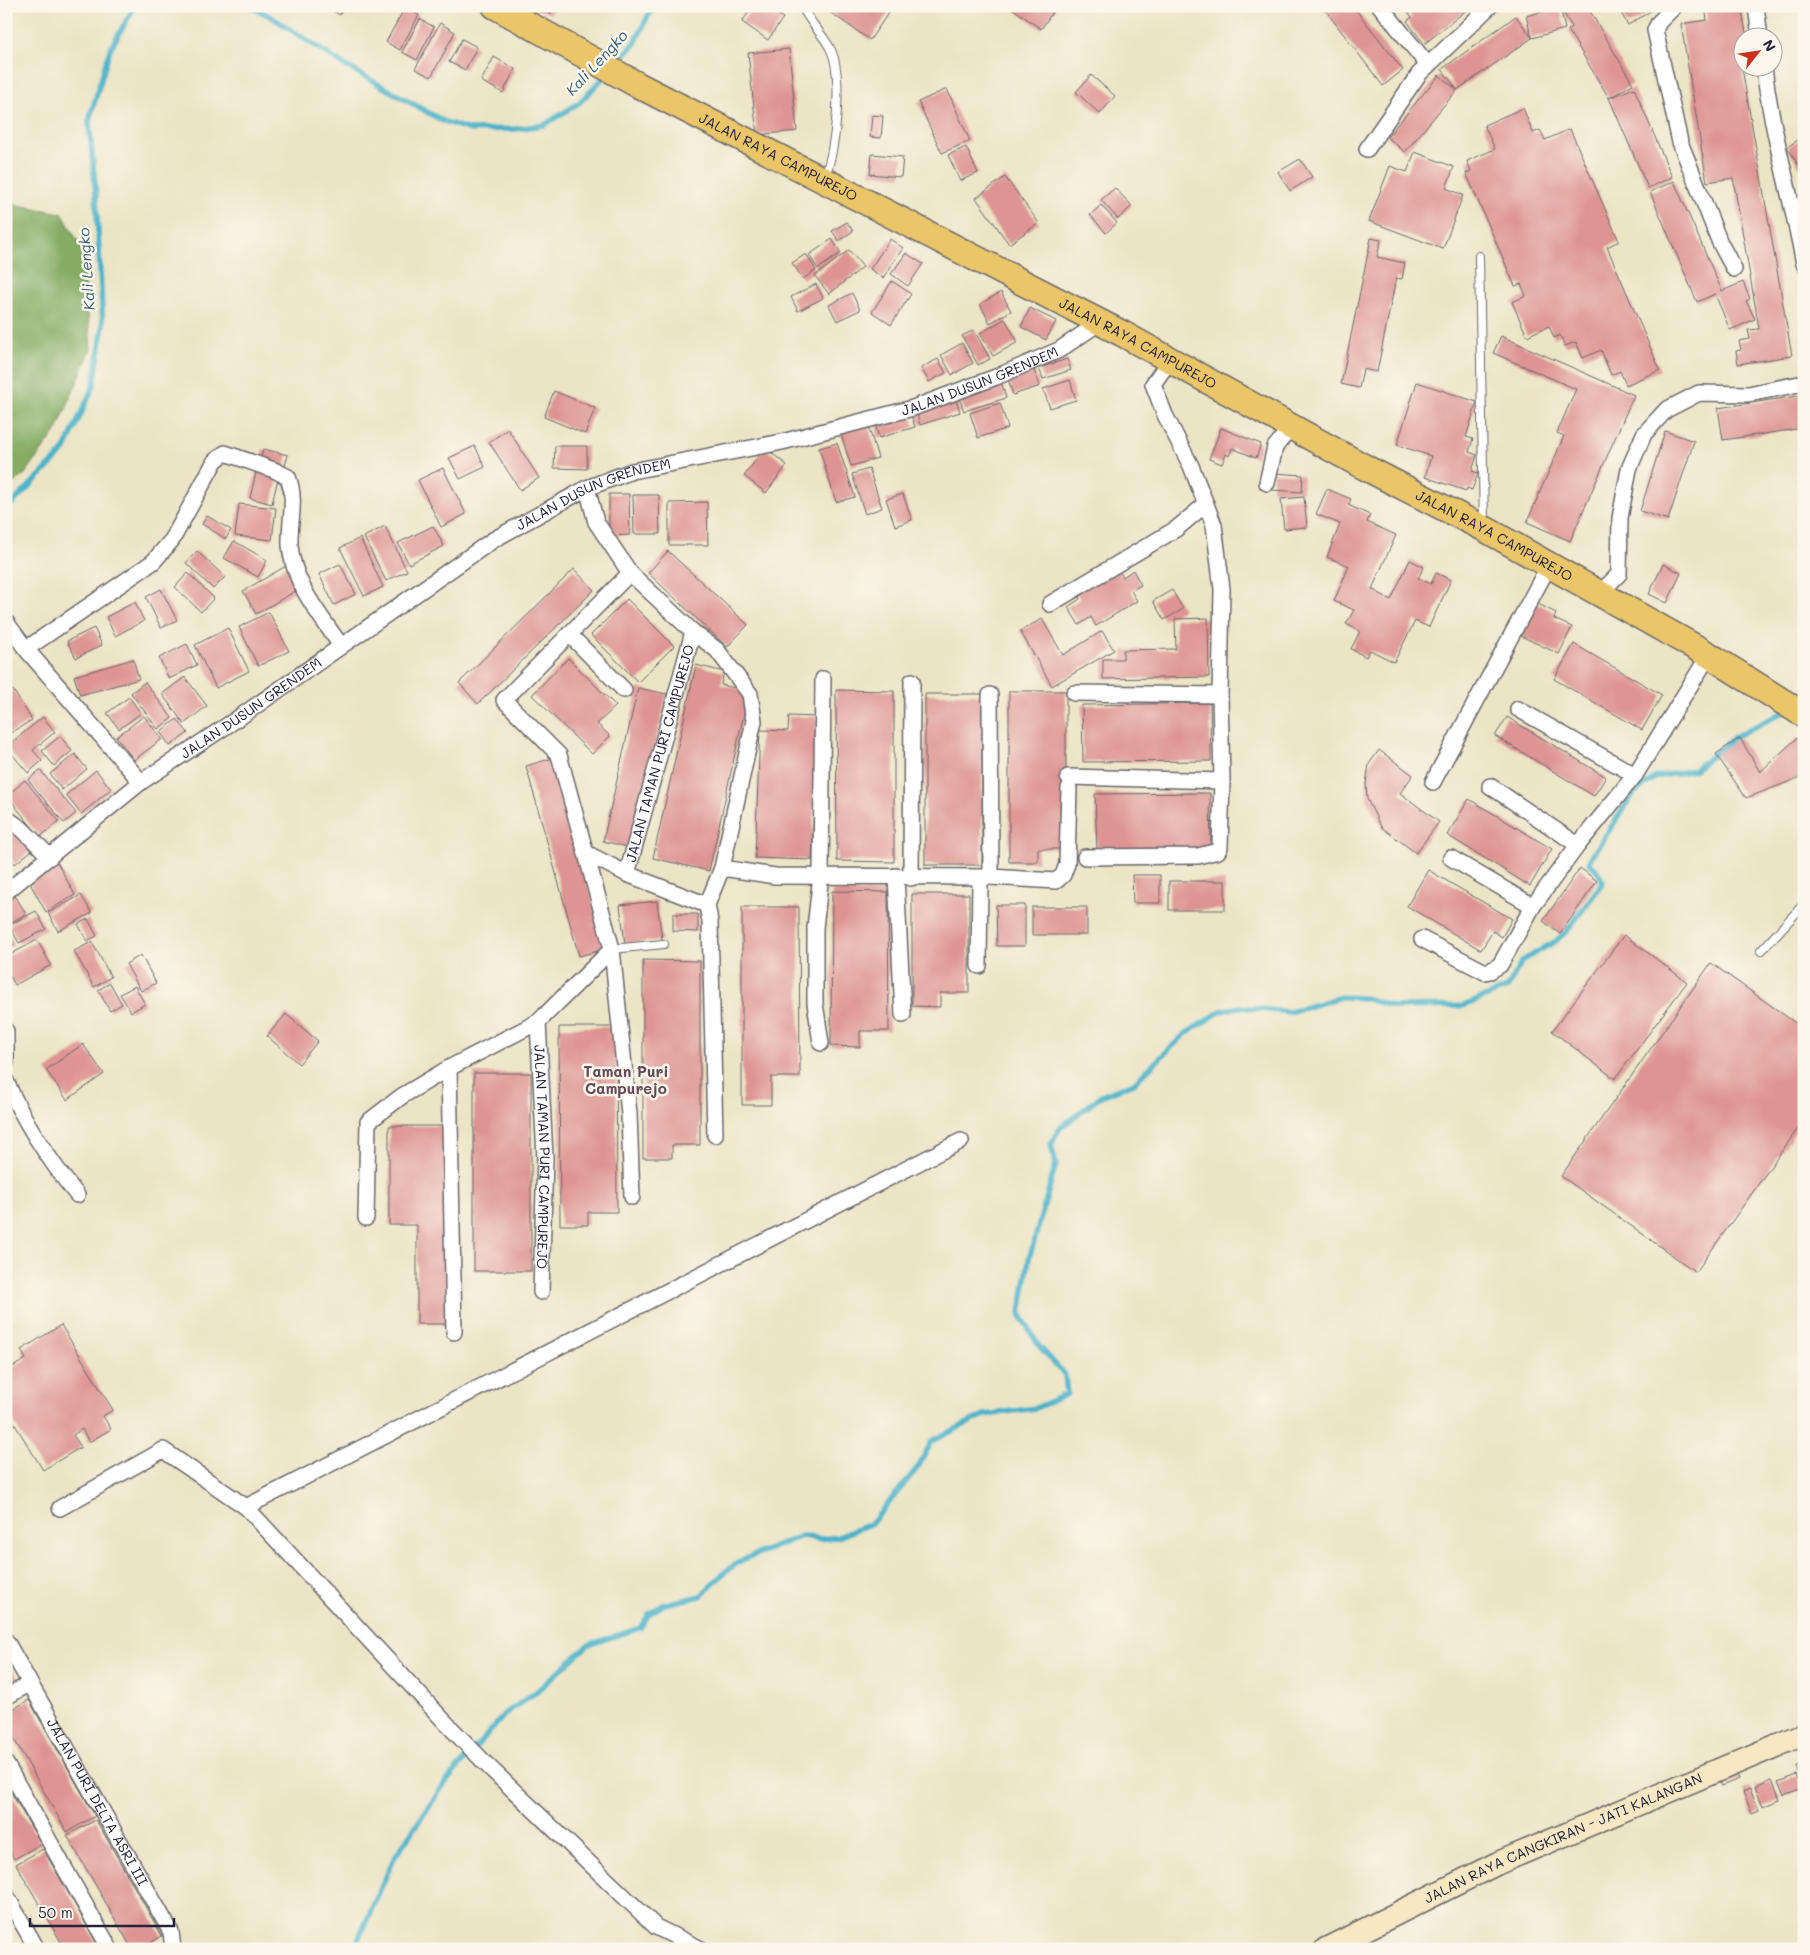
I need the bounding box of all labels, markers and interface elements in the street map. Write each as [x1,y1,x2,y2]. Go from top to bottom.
water label: Kali Lengko [561,25,632,99]
north arrow [1732,28,1782,78]
text: N [1759,36,1781,55]
street label: JALAN RAYA CAMPUREJO [696,108,861,205]
water label: Kali Lengko [73,227,99,311]
street label: JALAN RAYA CAMPUREJO [1056,293,1220,393]
street label: JALAN DUSUN GRENDEM [899,342,1061,420]
street label: JALAN DUSUN GRENDEM [513,454,672,534]
street label: JALAN RAYA CAMPUREJO [1413,485,1576,585]
street label: JALAN TAMAN PURI CAMPUREJO [621,642,698,864]
street label: JALAN DUSUN GRENDEM [177,653,325,763]
street label: JALAN TAMAN PURI CAMPUREJO [530,1044,555,1269]
district label: Taman Puri Campurejo [584,1061,668,1098]
street label: JALAN PURI DELTA ASRI III [43,1715,153,1889]
street label: JALAN RAYA CANGKIRAN - JATI KALANGAN [1421,1768,1705,1907]
scale bar [30,1895,174,1927]
text: 50 m [38,1902,73,1922]

